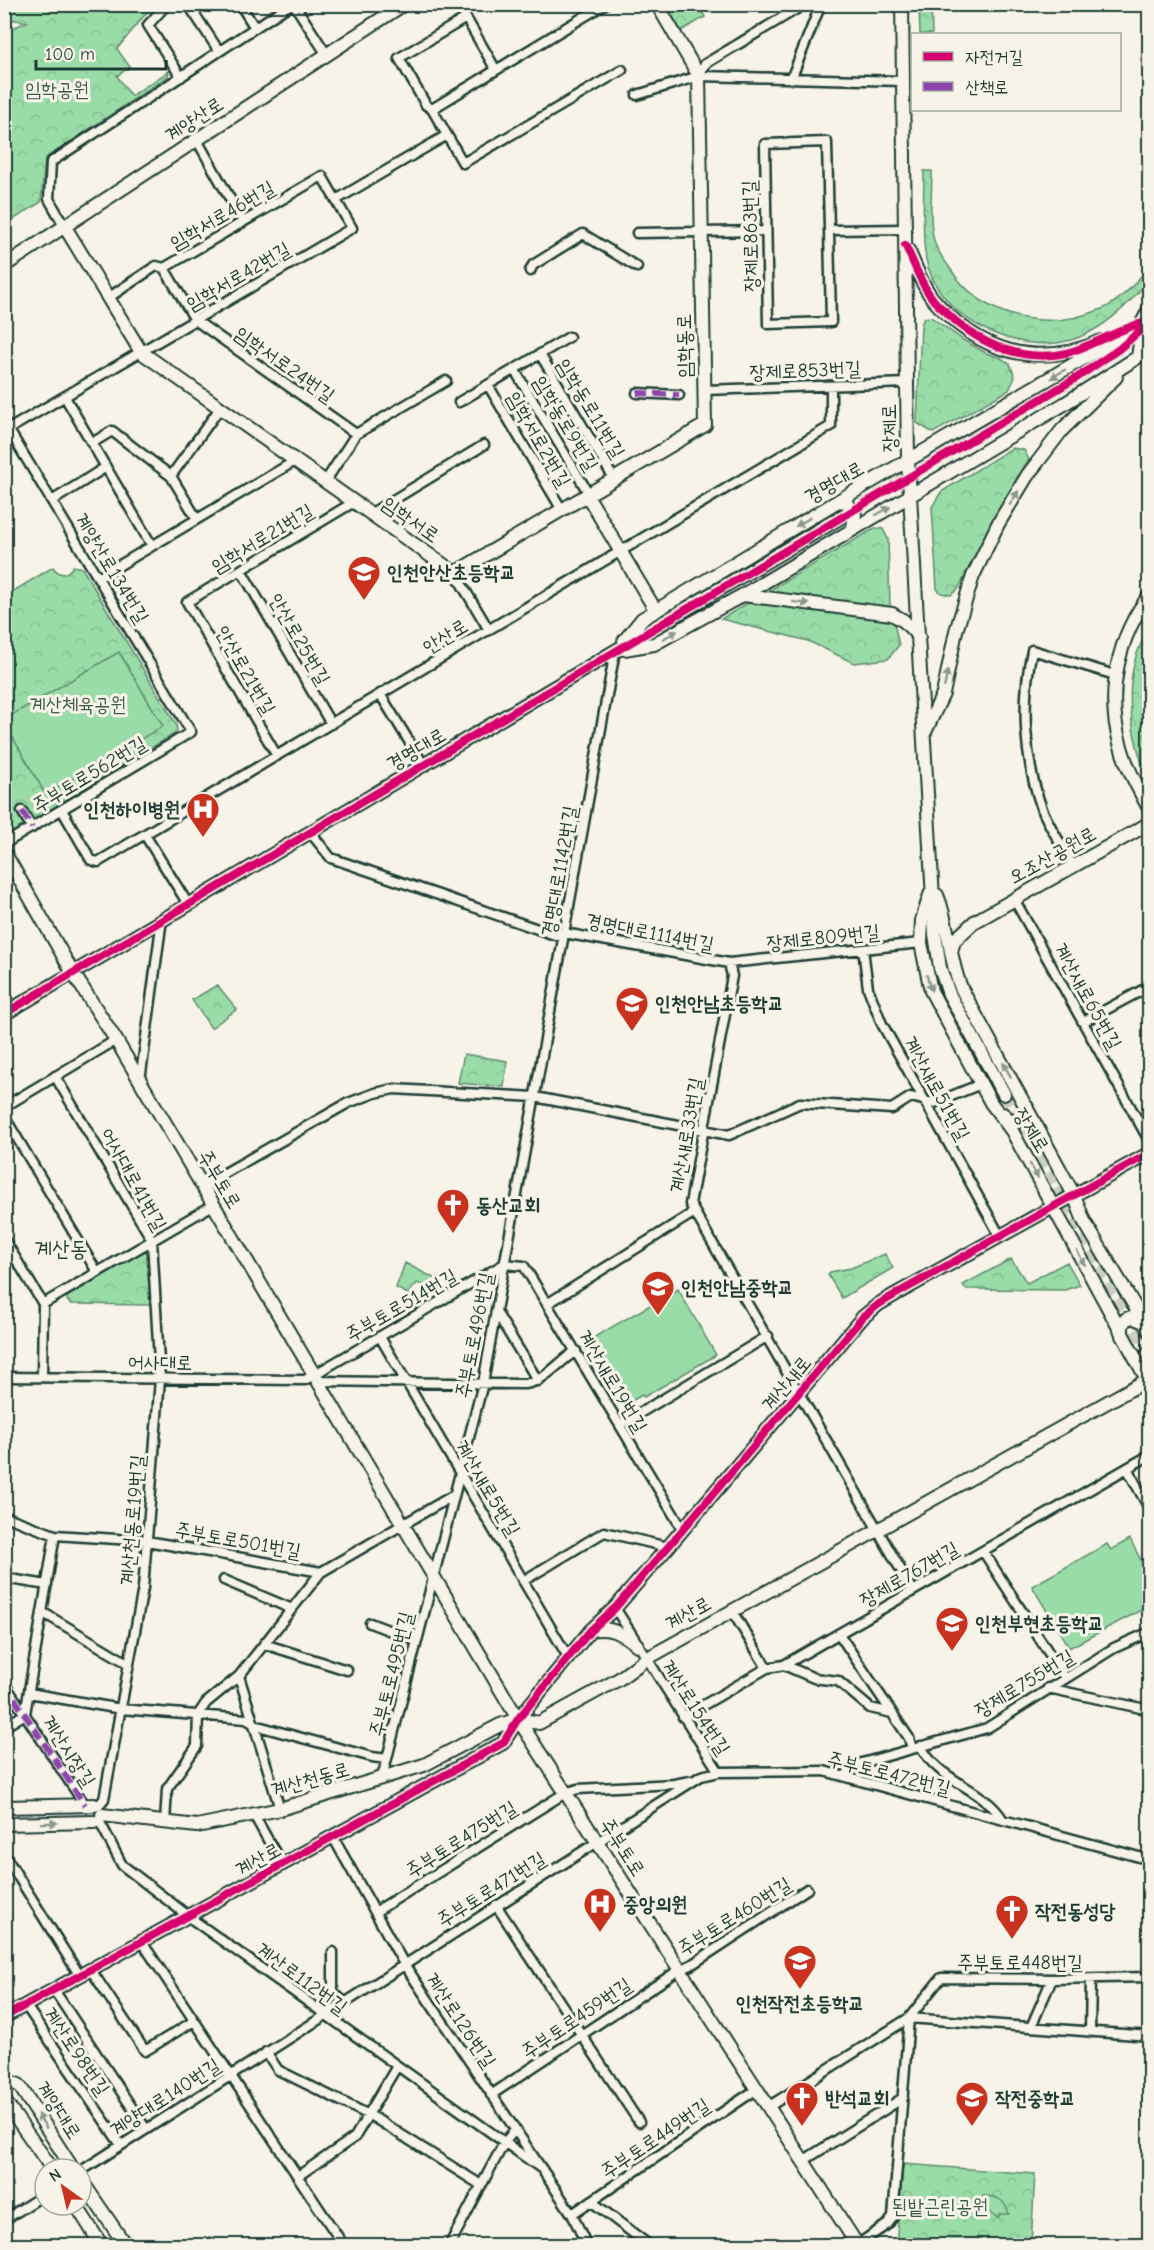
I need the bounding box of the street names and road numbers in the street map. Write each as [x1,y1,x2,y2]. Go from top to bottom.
street label: 계양산로 [161,92,228,147]
street label: 임학서로46번길 [166,176,279,255]
street label: 장제로863번길 [738,180,763,292]
street label: 임학서로42번길 [182,237,295,316]
street label: 임학동로 [672,314,697,378]
street label: 임학서로24번길 [230,322,339,407]
street label: 임학동로11번길 [552,354,629,462]
street label: 장제로853번길 [749,357,861,384]
street label: 임학동로9번길 [528,371,603,475]
street label: 임학서로2번길 [502,387,575,491]
street label: 장제로 [878,404,901,452]
street label: 경명대로 [801,456,868,508]
street label: 임학서로 [378,492,444,547]
street label: 임학서로21번길 [207,499,317,578]
street label: 계양산로134번길 [70,509,153,627]
street label: 안산로25번길 [264,589,335,689]
street label: 안산로 [419,614,472,659]
street label: 안산로21번길 [211,622,280,719]
street label: 경명대로 [383,723,450,776]
street label: 주부토로562번길 [28,731,150,817]
street label: 경명대로1142번길 [537,804,582,938]
street label: 오조산공원로 [1004,822,1100,889]
street label: 경명대로1114번길 [584,909,716,956]
street label: 장제로809번길 [765,920,881,955]
street label: 계산새로65번길 [1049,939,1126,1054]
street label: 계산새로51번길 [899,1032,975,1144]
street label: 계산새로33번길 [665,1076,708,1195]
street label: 장제로 [1009,1104,1054,1157]
street label: 어사대로41번길 [96,1124,171,1235]
street label: 주부토로 [193,1146,246,1213]
street label: 주부토로514번길 [341,1264,461,1347]
street label: 주부토로496번길 [451,1270,498,1400]
street label: 계산새로19번길 [573,1326,652,1437]
street label: 어사대로 [128,1350,192,1375]
street label: 계산새로 [757,1351,816,1415]
street label: 계산새로5번길 [450,1436,525,1540]
street label: 계산천동로19번길 [115,1454,150,1586]
street label: 주부토로501번길 [173,1518,303,1563]
street label: 장제로767번길 [856,1537,963,1612]
street label: 계산로 [662,1592,715,1635]
street label: 주부토로495번길 [365,1609,418,1739]
street label: 장제로755번길 [971,1645,1078,1722]
street label: 계산로154번길 [656,1655,735,1759]
street label: 계산시장길 [37,1711,100,1791]
street label: 주부토로472번길 [825,1747,953,1800]
street label: 계산천동로 [268,1757,352,1802]
street label: 주부토로475번길 [402,1796,521,1883]
street label: 주부토로 [595,1814,650,1881]
street label: 계산로 [232,1838,285,1881]
street label: 주부토로471번길 [433,1847,550,1932]
street label: 주부토로460번길 [673,1872,795,1960]
street label: 계산로112번길 [252,1938,352,2019]
street label: 주부토로448번길 [957,1951,1083,1974]
street label: 계산로126번길 [420,1968,501,2072]
street label: 주부토로459번길 [517,1973,636,2064]
street label: 계산로98번길 [39,2003,114,2100]
street label: 계양대로140번길 [106,2053,225,2141]
street label: 계양대로 [31,2077,86,2144]
street label: 주부토로449번길 [596,2093,714,2183]

